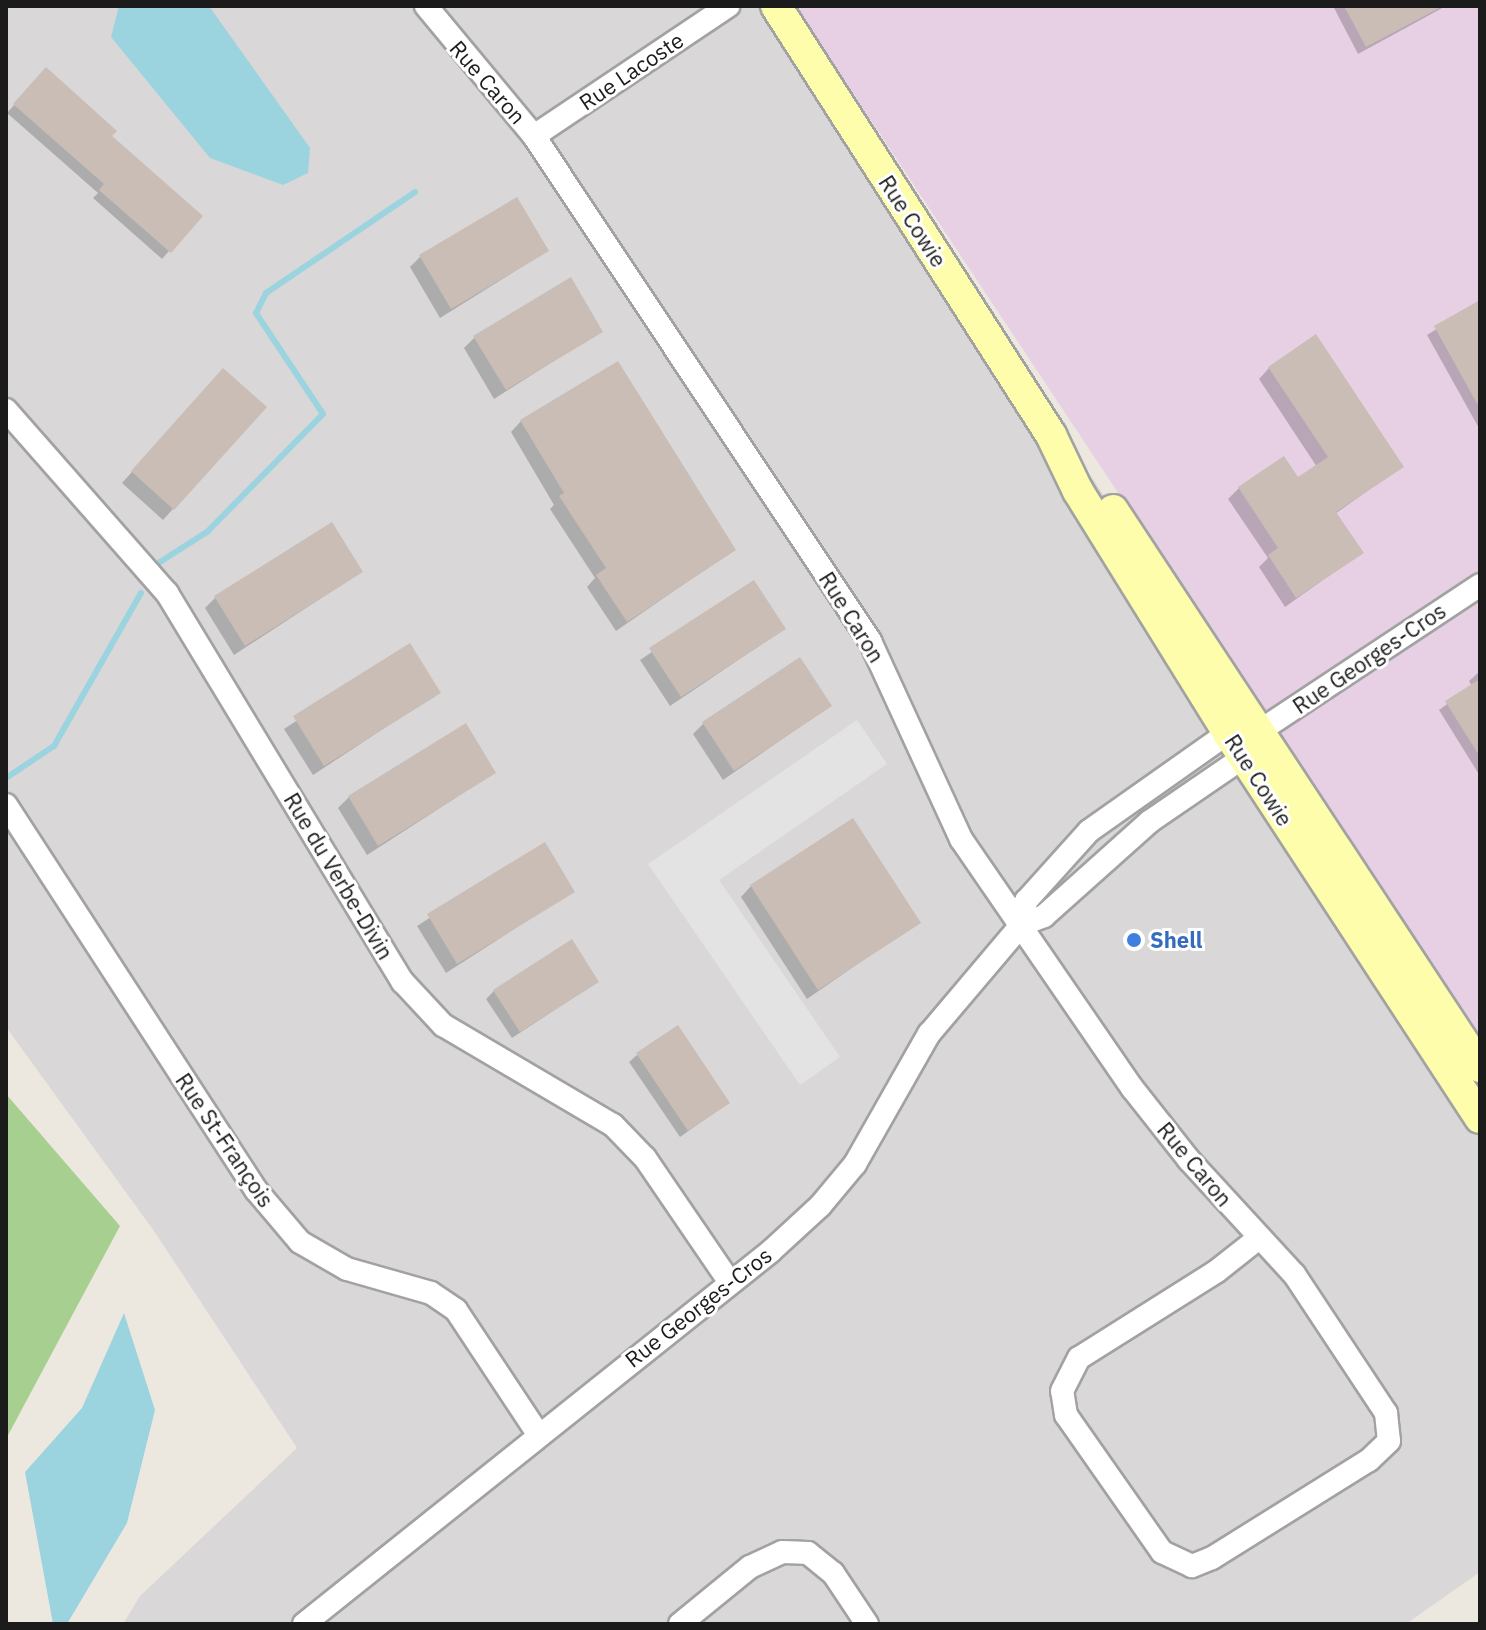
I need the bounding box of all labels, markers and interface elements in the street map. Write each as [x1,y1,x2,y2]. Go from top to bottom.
street label: Rue Lacoste [574,26,688,116]
street label: Rue Caron [445,35,531,129]
street label: Rue Cowie [874,170,952,272]
street label: Rue Caron [814,567,890,667]
street label: Rue Georges-Cros [1287,597,1451,719]
street label: Rue Cowie [1220,729,1298,831]
street label: Rue du Verbe-Divin [279,788,399,964]
place label: Shell [1150,927,1202,953]
marker: Shell [1125,931,1143,949]
street label: Rue St-François [170,1068,280,1212]
street label: Rue Caron [1152,1116,1238,1212]
street label: Rue Georges-Cros [619,1242,777,1372]

